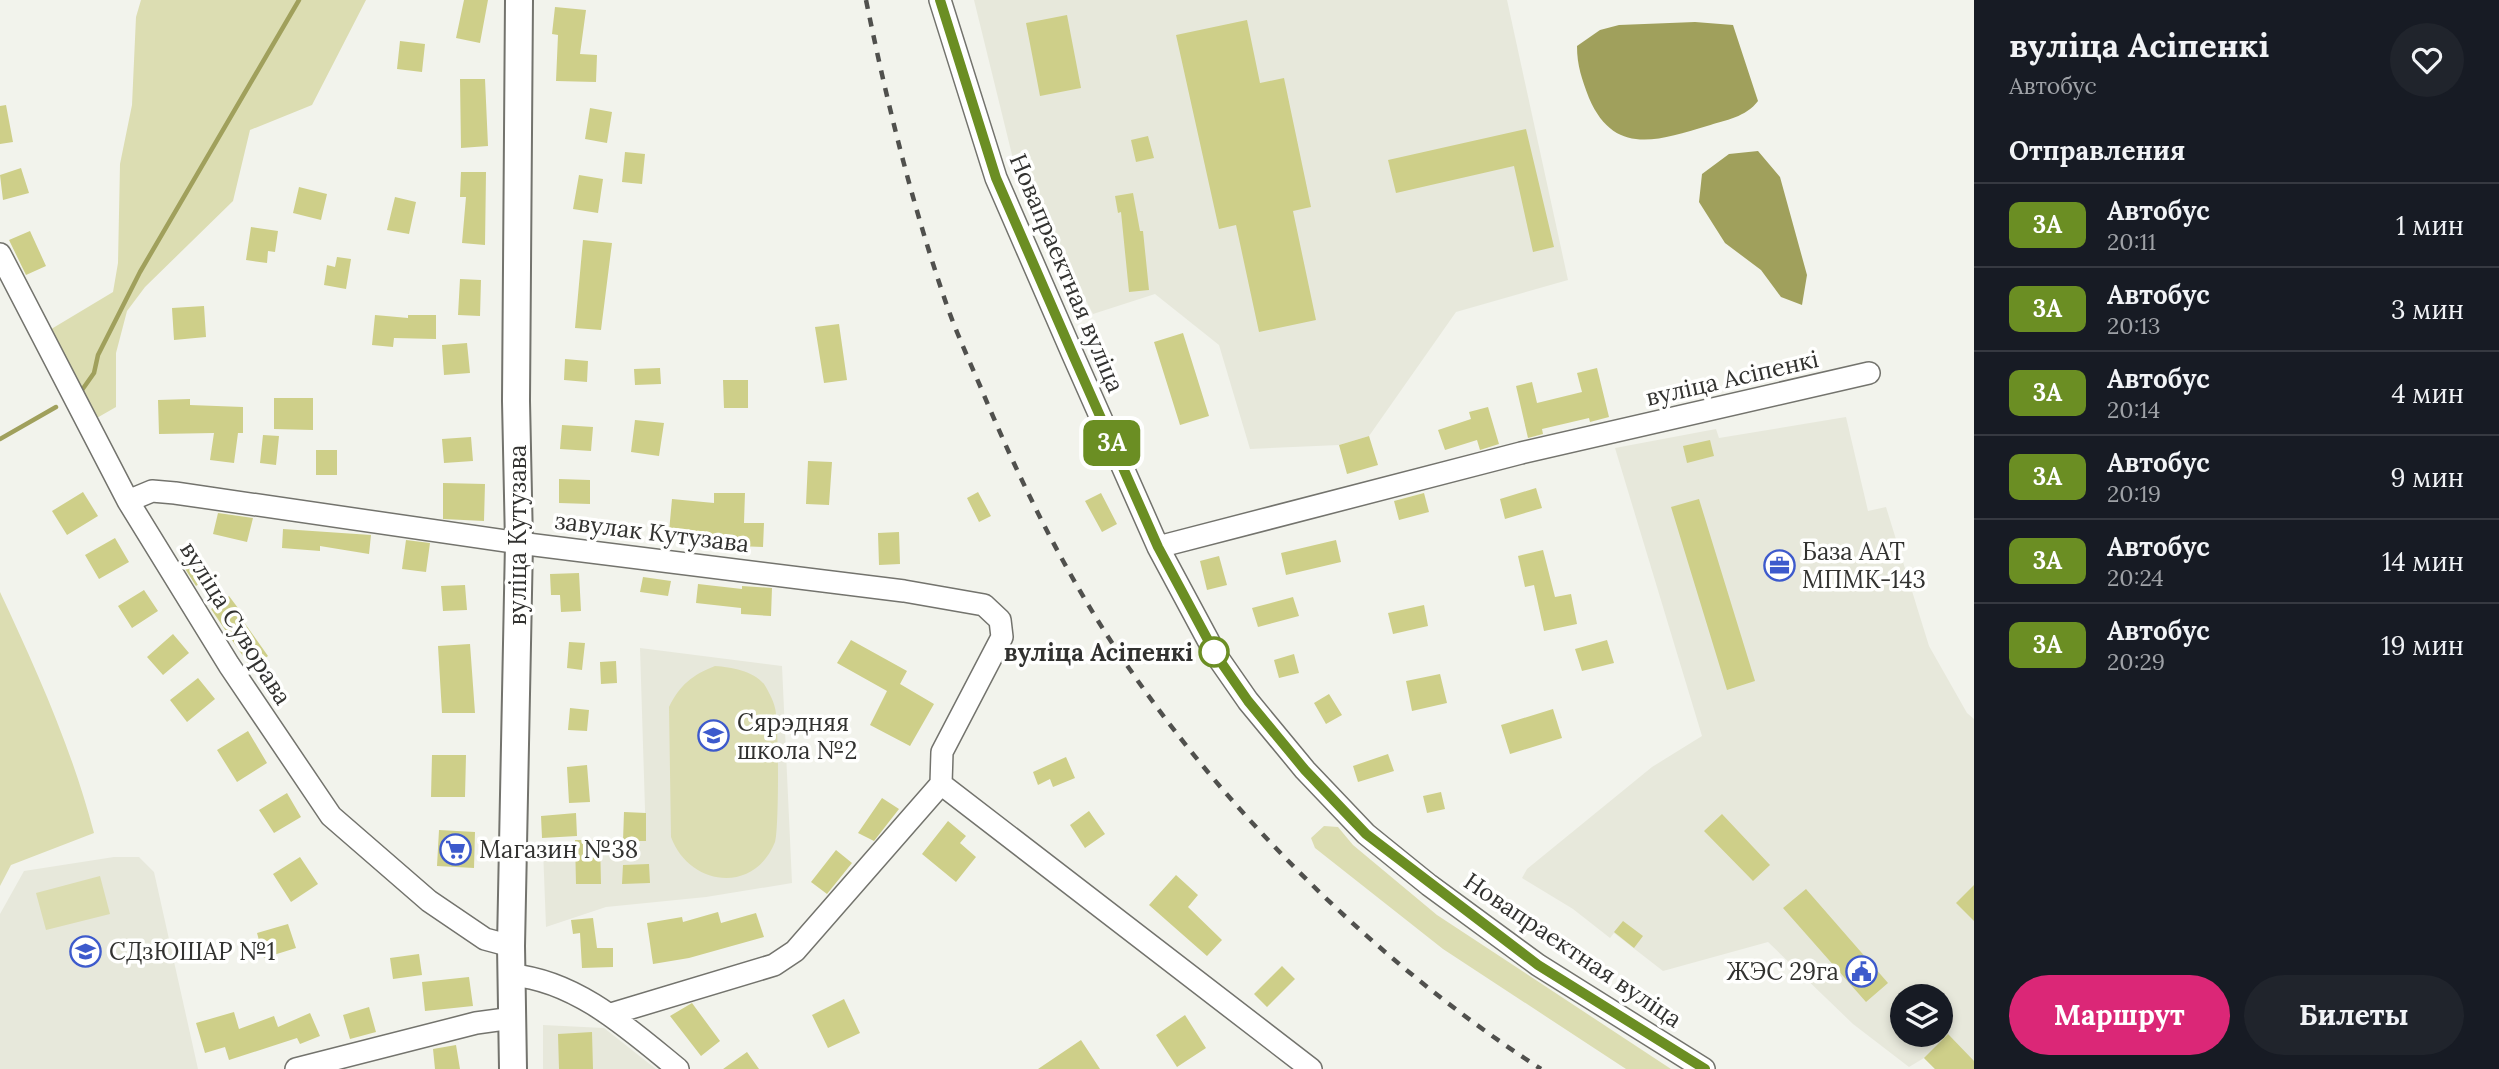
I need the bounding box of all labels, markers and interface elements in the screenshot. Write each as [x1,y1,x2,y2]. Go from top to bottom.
button: heart [2390,23,2464,97]
text: вуліца Асіпенкі [2009,24,2269,66]
text: Автобус [2009,71,2097,100]
text: Отправления [2009,134,2185,167]
street label: Новапраектная вуліца [1003,149,1131,397]
text: Автобус [2107,194,2210,227]
text: 3А [2033,209,2062,240]
text: 1 мин [2396,209,2464,242]
text: 20:11 [2107,227,2156,256]
text: Автобус [2107,278,2210,311]
text: 3А [2033,293,2062,324]
text: 3 мин [2391,293,2464,326]
text: 20:13 [2107,311,2161,340]
street label: вуліца Асіпенкі [1643,343,1821,413]
text: Автобус [2107,362,2210,395]
text: 3А [2033,377,2062,408]
text: 4 мин [2391,377,2464,410]
text: 20:14 [2107,395,2160,424]
line badge: 3А [1080,420,1144,466]
text: 3А [1097,427,1127,458]
street label: вуліца Кутузава [502,445,533,625]
text: Автобус [2107,446,2210,479]
text: 3А [2033,461,2062,492]
text: 9 мин [2390,461,2464,494]
text: 20:19 [2107,479,2161,508]
street label: завулак Кутузава [553,505,751,559]
text: Автобус [2107,530,2210,563]
street label: вуліца Суворава [173,535,299,711]
place label: База ААТ МПМК-143 [1802,536,1926,595]
text: 3А [2033,545,2062,576]
text: 14 мин [2382,545,2464,578]
office icon: База ААТ МПМК-143 [1762,548,1796,582]
text: 20:24 [2107,563,2164,592]
text: Автобус [2107,614,2210,647]
text: 3А [2033,629,2062,660]
text: 19 мин [2381,629,2464,662]
place label: вуліца Асіпенкі [1004,637,1193,668]
marker: вуліца Асіпенкі [1199,637,1229,667]
text: 20:29 [2107,647,2165,676]
place label: Сярэдняя школа №2 [737,707,857,766]
school or university icon: Сярэдняя школа №2 [697,719,731,753]
supermarket icon: Магазин №38 [439,832,473,866]
place label: Магазин №38 [479,834,638,865]
street label: Новапраектная вуліца [1458,865,1688,1035]
school or university icon: СДзЮШАР №1 [69,934,103,968]
place label: СДзЮШАР №1 [109,936,276,967]
public building icon: ЖЭС 29га [1845,954,1879,988]
place label: ЖЭС 29га [1726,956,1839,987]
button: Маршрут [2009,975,2230,1055]
button: Билеты [2244,975,2464,1055]
map controls [1890,984,1953,1047]
button: layers [1890,984,1953,1047]

